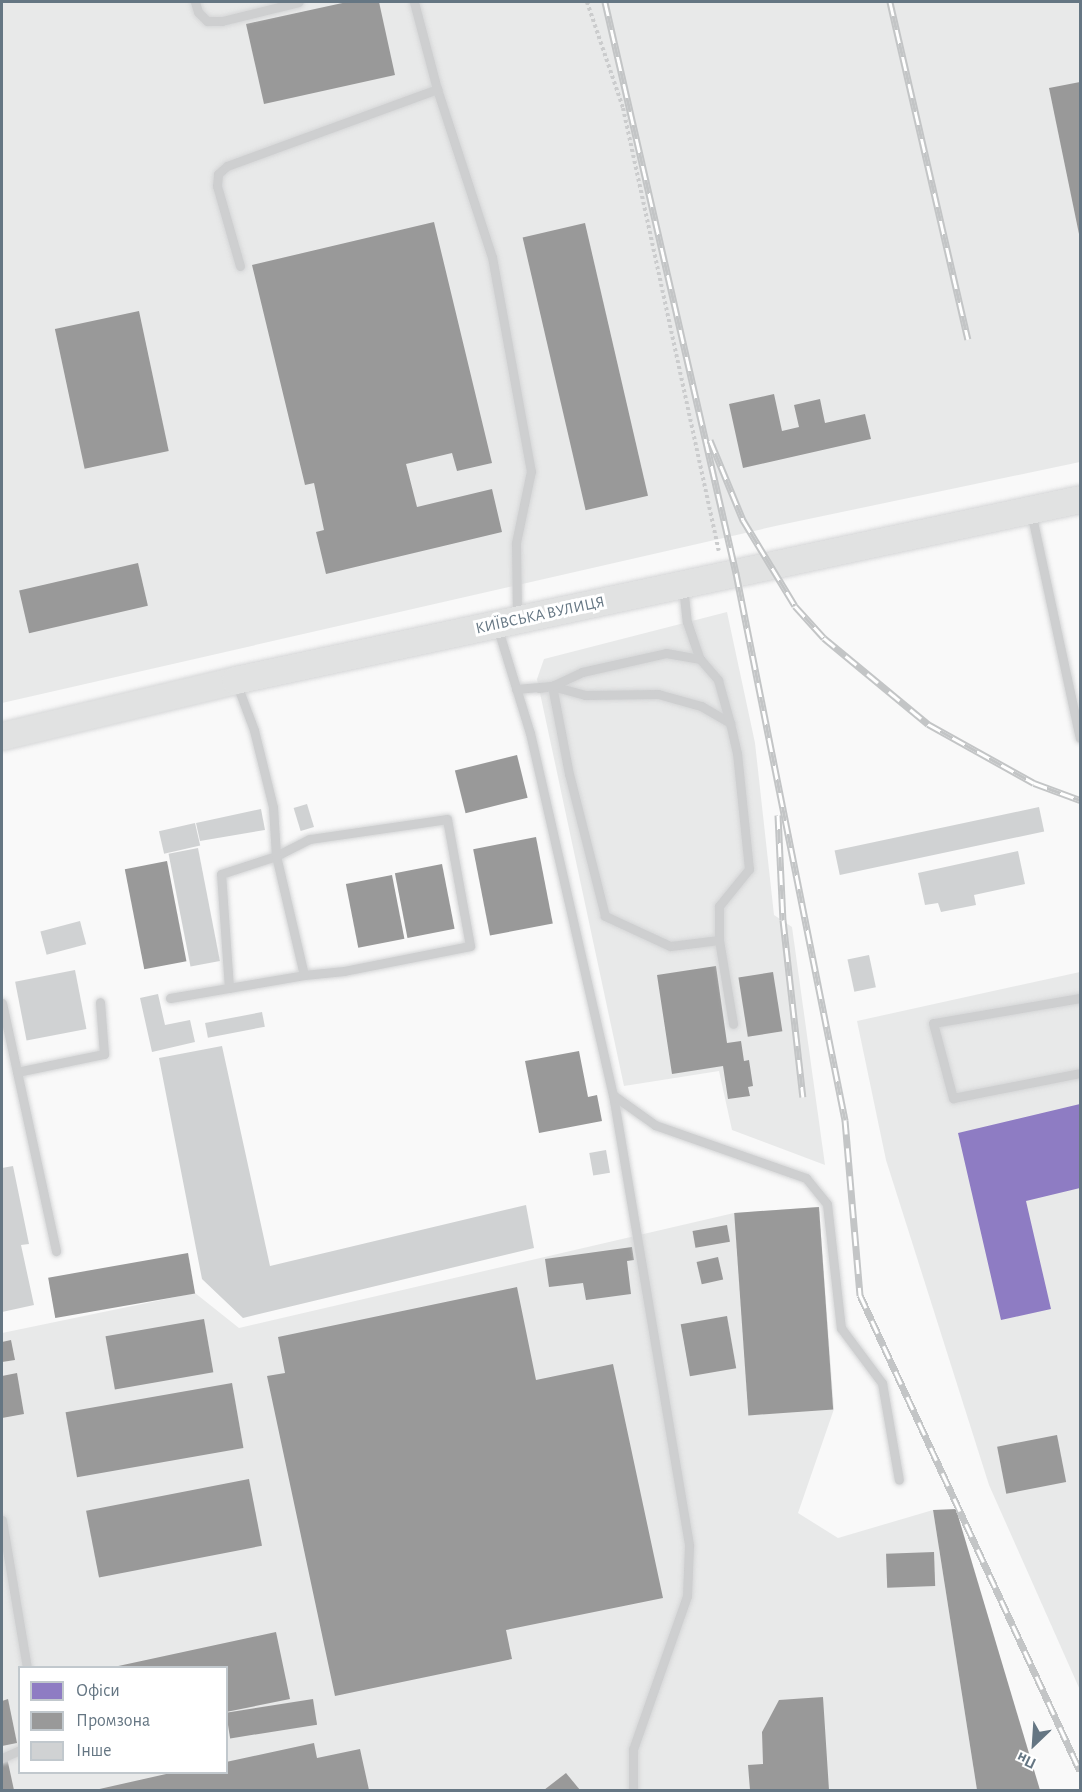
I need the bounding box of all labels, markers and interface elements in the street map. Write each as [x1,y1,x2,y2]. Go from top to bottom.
street label: КИЇВСЬКА ВУЛИЦЯ [474,592,606,638]
legend [18,1666,228,1774]
text: Офіси [76,1682,120,1700]
text: Промзона [76,1712,150,1730]
north arrow [1004,1714,1064,1774]
text: Інше [76,1742,112,1760]
text: Пн [1014,1749,1039,1772]

